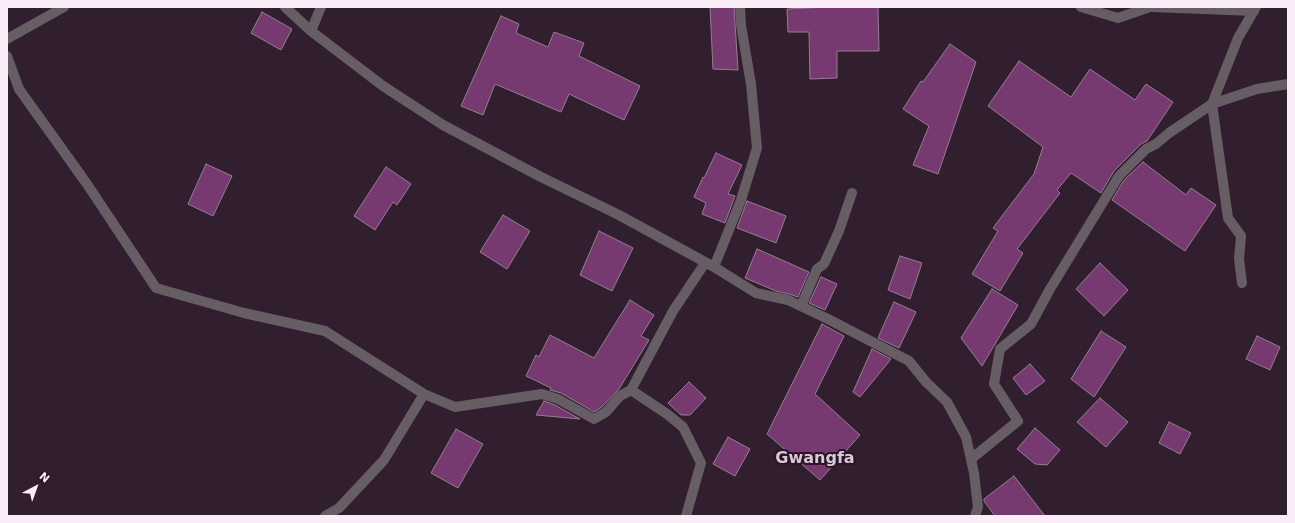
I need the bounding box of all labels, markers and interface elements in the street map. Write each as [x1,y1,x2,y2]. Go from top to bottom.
district label: Gwangfa [775,449,855,469]
north arrow [16,467,56,507]
text: N [36,470,52,485]

